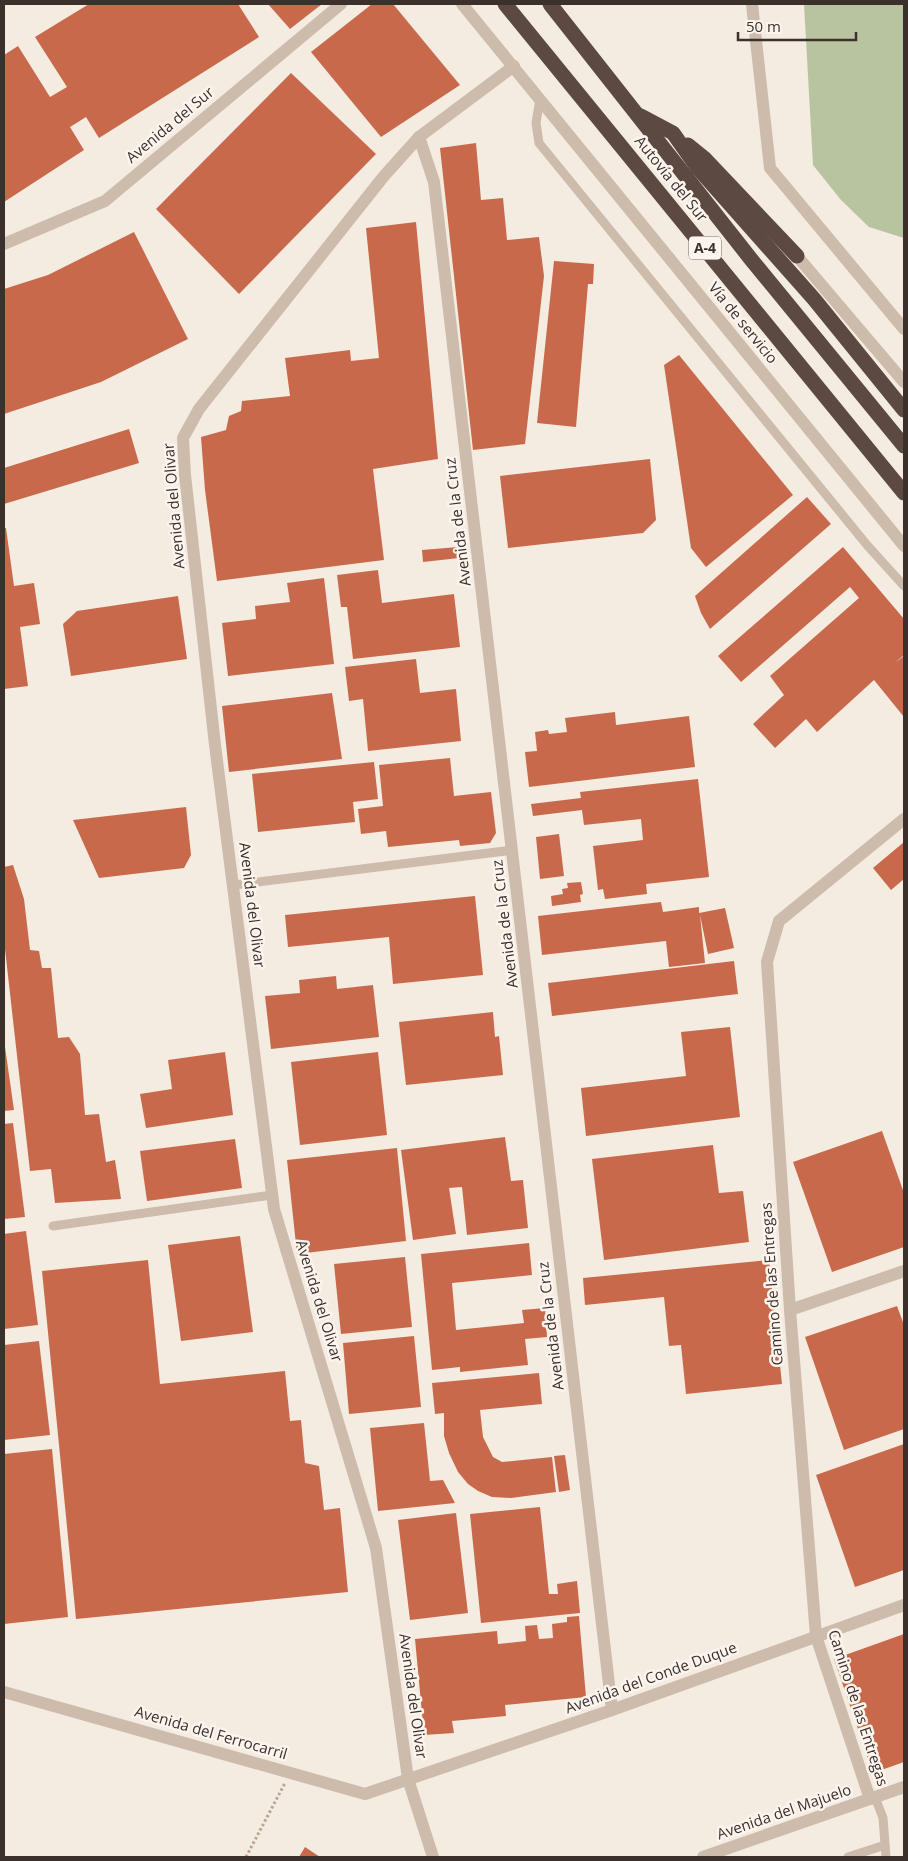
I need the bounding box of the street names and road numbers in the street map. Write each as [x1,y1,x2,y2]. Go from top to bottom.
street label: Avenida del Sur [121,82,217,167]
street label: Autovía del Sur [631,131,713,226]
road number: A-4 [689,237,721,260]
street label: Vía de servicio [705,277,783,367]
street label: Avenida del Olivar [158,442,188,570]
street label: Avenida de la Cruz [439,457,475,587]
street label: Avenida del Olivar [235,841,271,969]
street label: Avenida de la Cruz [486,859,522,989]
street label: Camino de las Entregas [755,1202,787,1366]
street label: Avenida del Olivar [292,1237,348,1364]
street label: Avenida de la Cruz [532,1261,568,1391]
street label: Camino de las Entregas [824,1627,894,1788]
street label: Avenida del Olivar [395,1632,433,1760]
street label: Avenida del Conde Duque [562,1637,739,1717]
street label: Avenida del Ferrocarril [133,1701,290,1763]
street label: Avenida del Majuelo [714,1779,854,1843]

